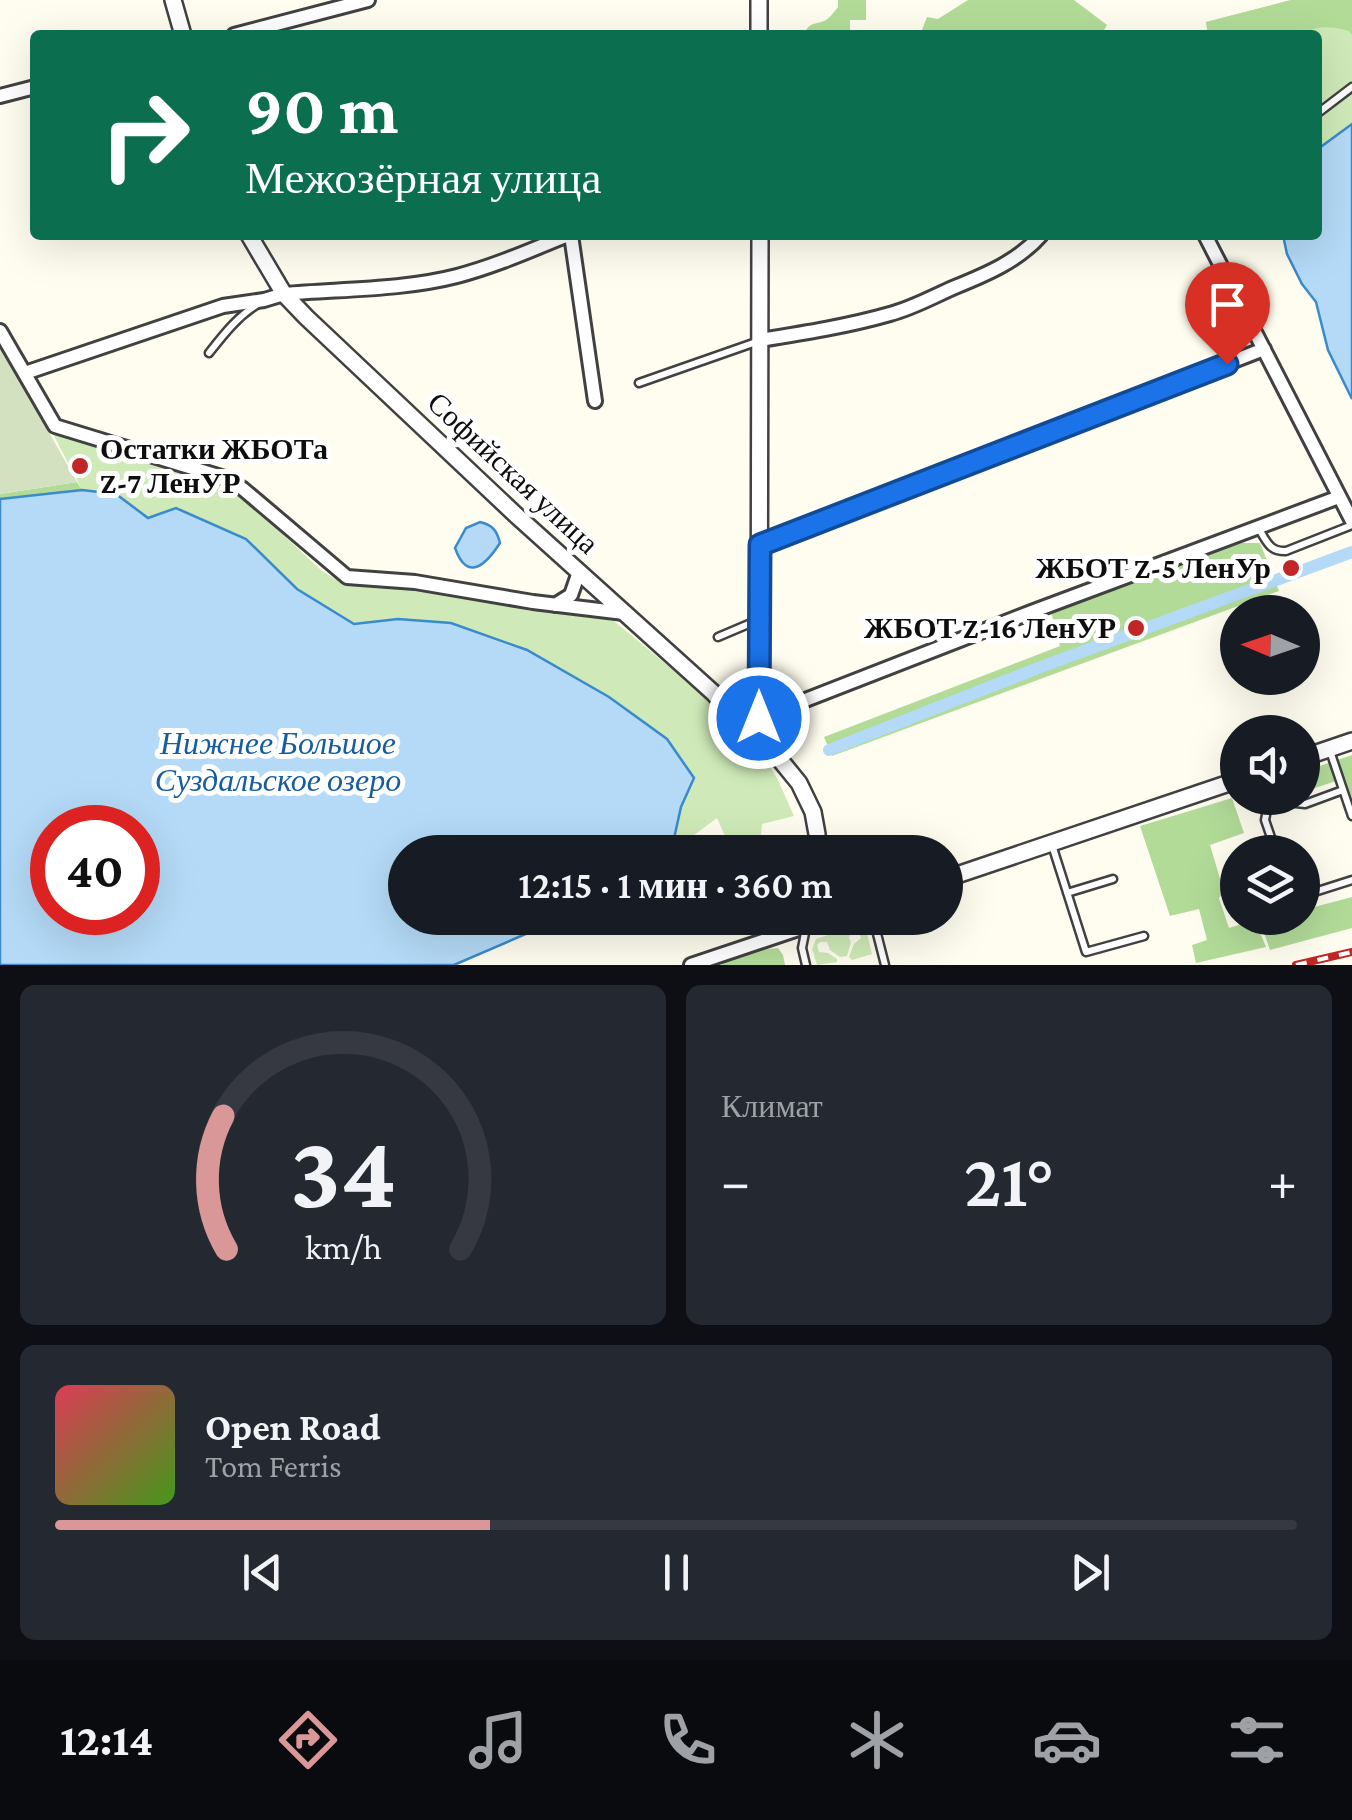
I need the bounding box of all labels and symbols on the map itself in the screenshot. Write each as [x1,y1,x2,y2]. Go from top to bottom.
pin [1185,262,1270,365]
street label: Софийская улица [421,385,605,560]
place label: Остатки ЖБОТа Z-7 ЛенУР [100,432,328,499]
marker: Остатки ЖБОТа Z-7 ЛенУР [69,455,91,477]
place label: ЖБОТ Z-5 ЛенУр [1035,551,1271,584]
marker: ЖБОТ Z-5 ЛенУр [1280,557,1302,579]
north arrow [1220,595,1320,695]
place label: ЖБОТ Z-16 ЛенУР [864,611,1116,644]
marker: ЖБОТ Z-16 ЛенУР [1125,617,1147,639]
position arrow [707,666,811,770]
water label: Нижнее Большое Суздальское озеро [155,725,401,798]
speed limit sign: 40 [30,805,160,935]

